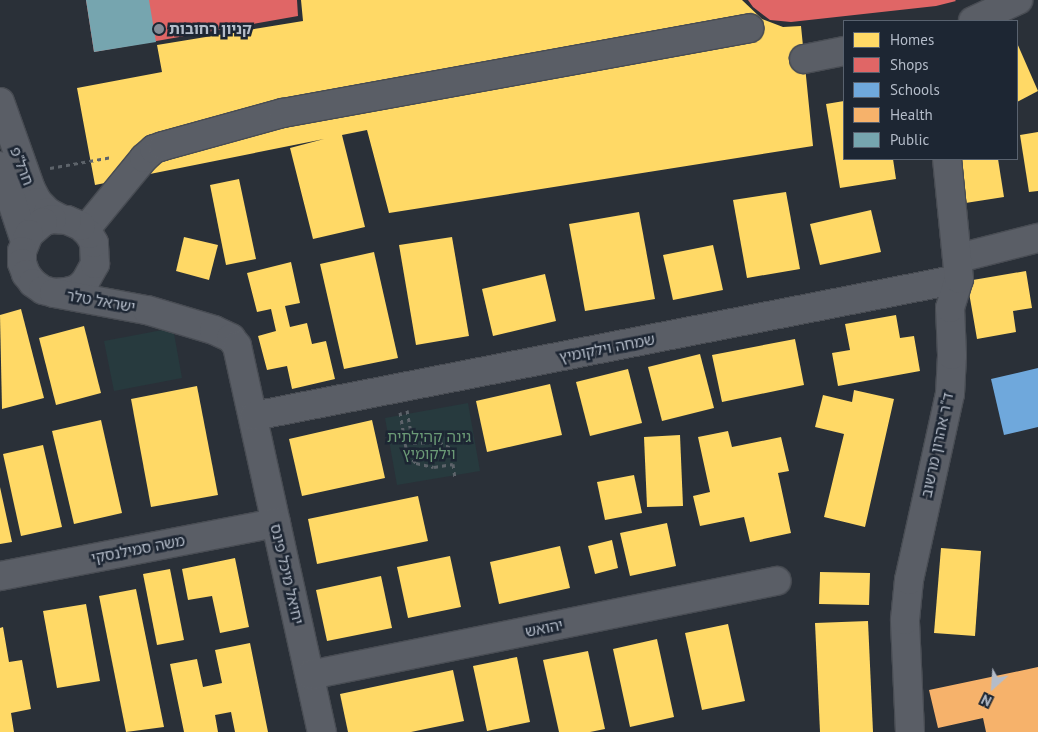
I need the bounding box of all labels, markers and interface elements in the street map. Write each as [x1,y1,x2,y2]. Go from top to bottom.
place label: קניון רחובות [169,20,252,38]
legend [843,20,1018,160]
marker: קניון רחובות [153,23,165,35]
text: Homes [890,30,934,49]
text: Shops [890,55,929,74]
text: Schools [890,80,940,99]
text: Health [890,105,933,124]
text: Public [890,130,929,149]
street label: חרל"פ [6,144,38,188]
street label: ישראל טלר [65,286,137,316]
street label: שמחה וילקומיץ [558,330,656,366]
street label: ד"ר אהרון מרשוב [917,391,957,499]
park label: גינה קהילתית וילקומיץ [387,427,471,462]
street label: יחיאל מיכל פינס [267,522,307,626]
street label: משה סמילנסקי [90,531,186,567]
street label: יהואש [524,616,564,640]
north arrow [968,662,1018,712]
text: N [978,690,995,711]

